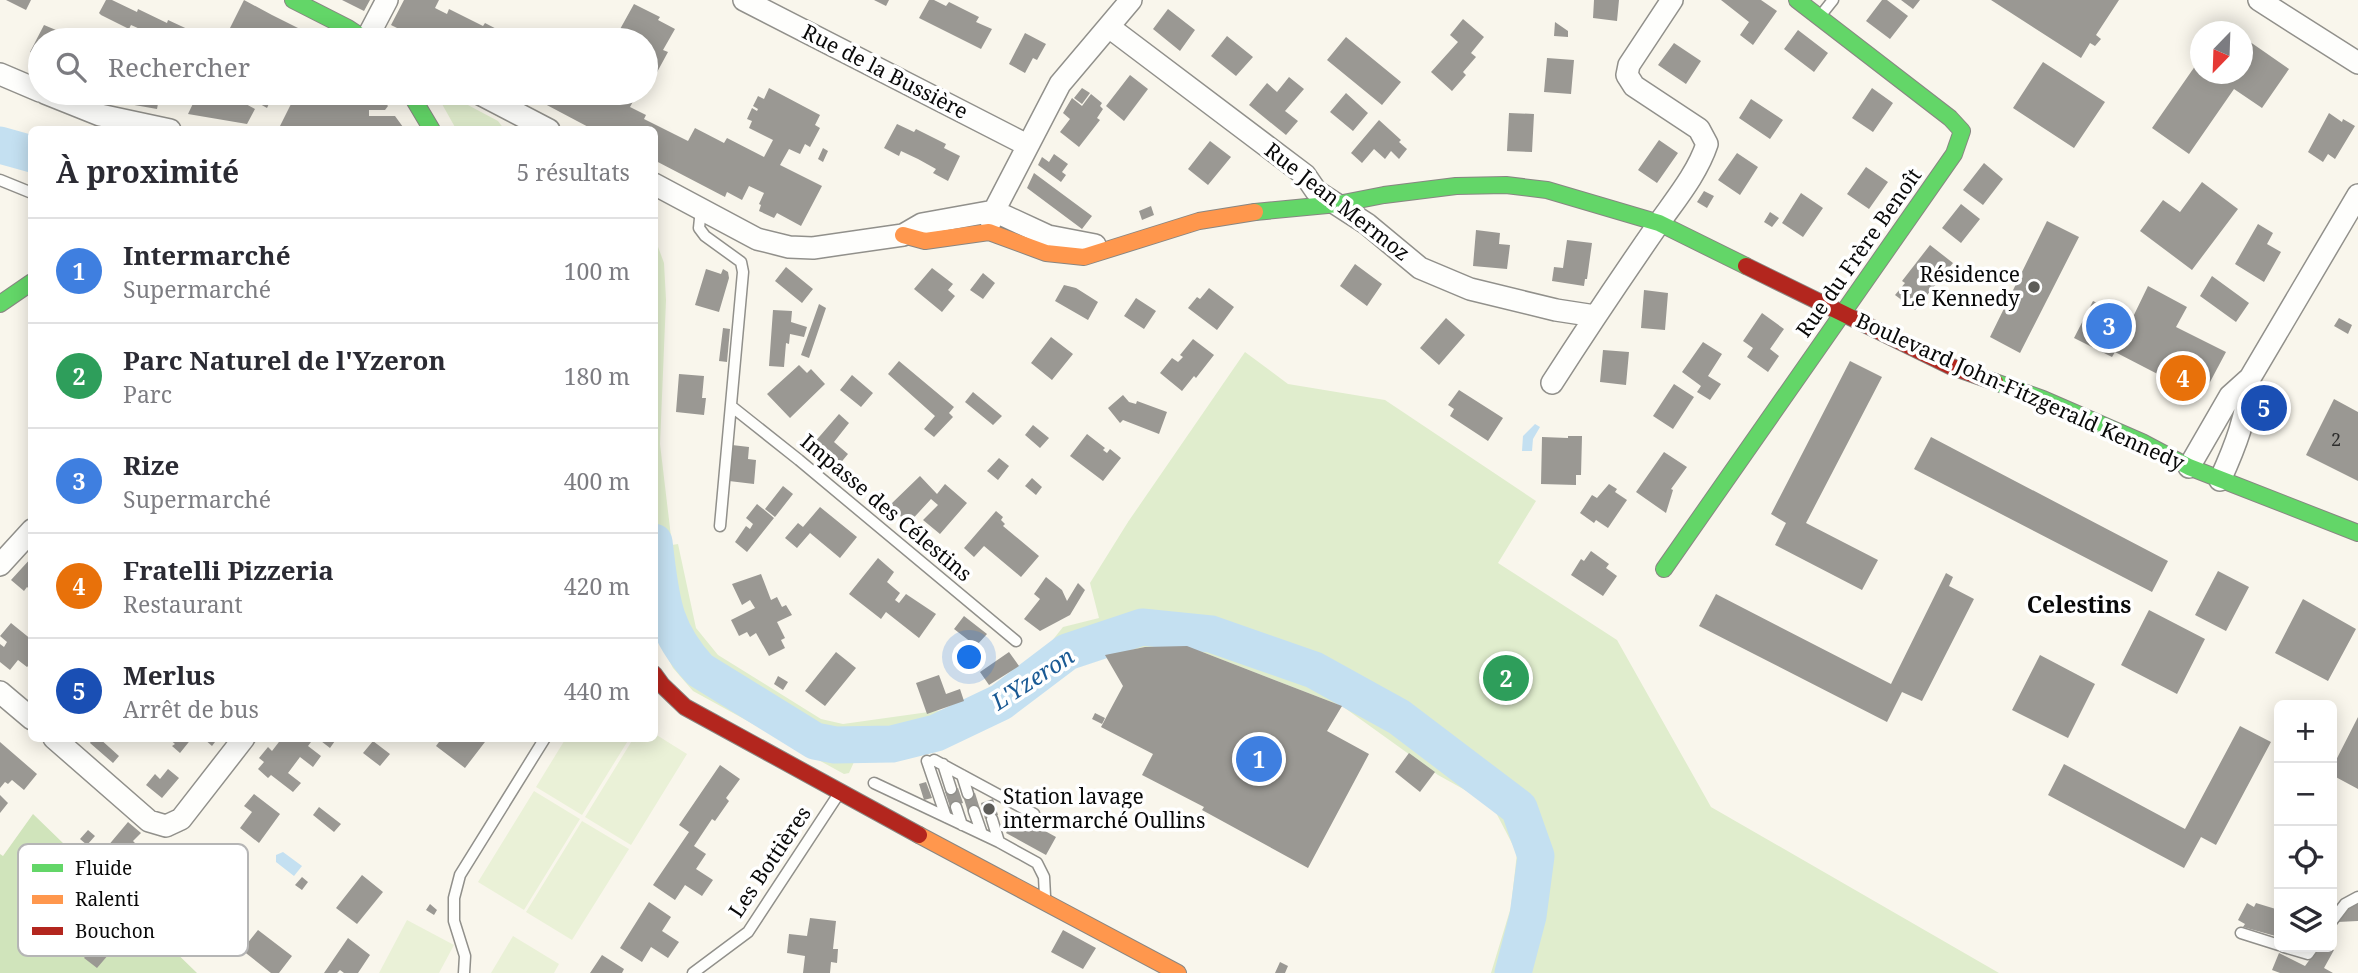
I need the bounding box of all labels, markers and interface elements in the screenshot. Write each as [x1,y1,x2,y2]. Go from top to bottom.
street label: Rue de la Bussière [798,17,973,125]
north arrow [2190,21,2253,84]
search box [28,28,658,105]
icon: search [52,48,90,86]
text: Rechercher [108,49,250,85]
street label: Rue Jean Mermoz [1259,136,1416,267]
text: À proximité [56,151,239,192]
text: 5 résultats [516,156,630,188]
street label: Rue du Frère Benoît [1789,162,1927,343]
text: Intermarché [123,237,291,273]
text: 1 [73,255,86,287]
text: 100 m [564,255,630,287]
place label: Résidence Le Kennedy [1902,260,2020,312]
text: Supermarché [123,273,271,305]
marker: Résidence Le Kennedy [2026,279,2042,295]
pin: 3 [2086,300,2132,352]
street label: Boulevard John-Fitzgerald Kennedy [1852,306,2189,476]
text: Parc Naturel de l'Yzeron [123,342,446,378]
pin: 4 [2160,352,2206,404]
text: 2 [73,360,86,392]
text: 180 m [564,360,630,392]
text: Parc [123,378,172,410]
pin: 5 [2241,382,2287,434]
street label: Impasse des Célestins [795,427,978,587]
house number: 2 [2331,427,2341,451]
text: Rize [123,447,179,483]
text: 3 [73,465,86,497]
text: 400 m [564,465,630,497]
text: Supermarché [123,483,271,515]
text: Fratelli Pizzeria [123,552,334,588]
text: 4 [73,570,86,602]
text: 420 m [564,570,630,602]
text: Restaurant [123,588,243,620]
district label: Celestins [2027,588,2131,620]
water label: L'Yzeron [984,639,1080,717]
your location [952,640,986,674]
pin: 2 [1483,652,1529,704]
text: Merlus [123,657,215,693]
text: 5 [73,675,86,707]
text: 440 m [564,675,630,707]
text: Arrêt de bus [123,693,259,725]
map controls [2274,700,2337,952]
button: + [2274,700,2337,763]
pin: 1 [1236,733,1282,785]
button: − [2274,763,2337,826]
place label: Station lavage intermarché Oullins [1003,782,1205,834]
street label: Les Bottières [722,800,817,923]
marker: Station lavage intermarché Oullins [981,801,997,817]
button: locate [2274,826,2337,889]
legend [18,844,248,956]
text: Fluide [75,855,132,881]
text: Ralenti [75,886,139,912]
button: layers [2274,889,2337,952]
text: Bouchon [75,918,155,944]

